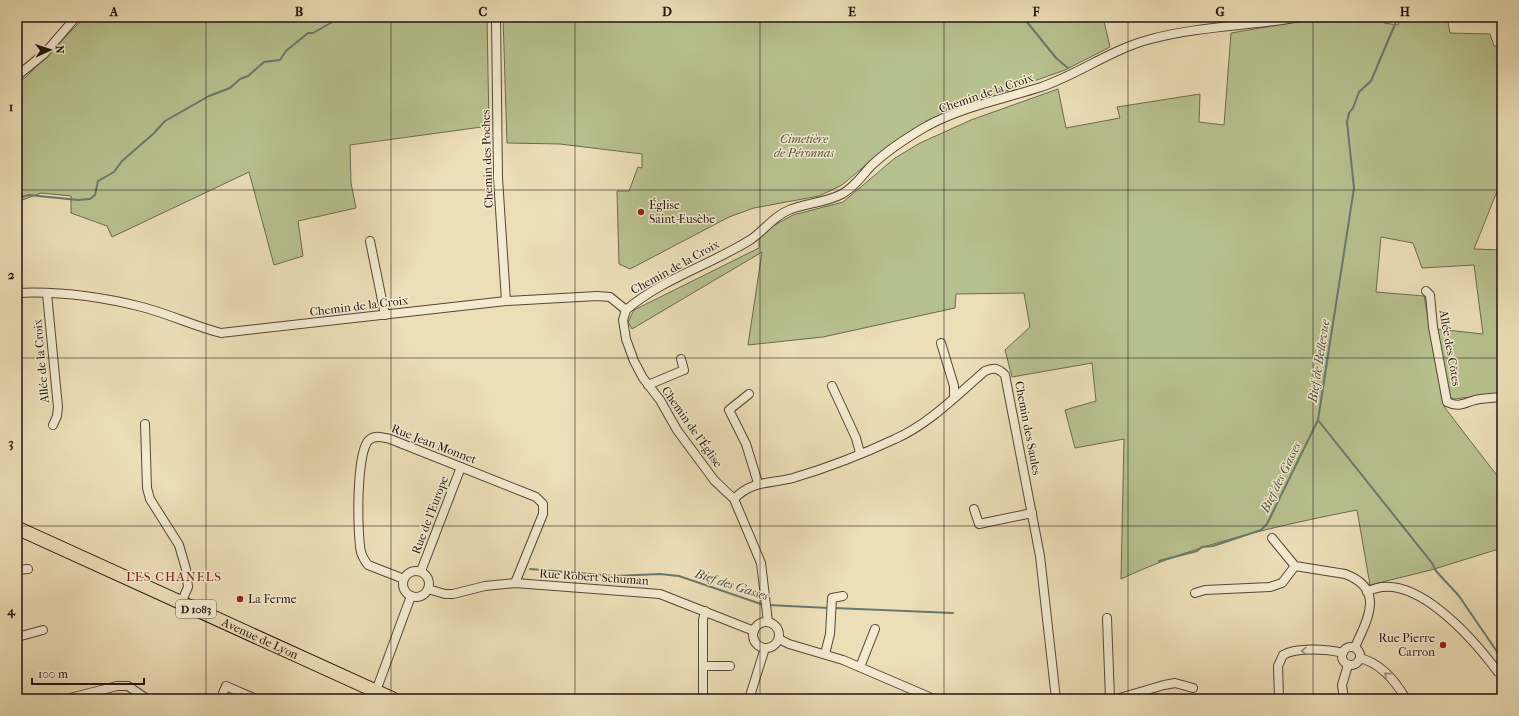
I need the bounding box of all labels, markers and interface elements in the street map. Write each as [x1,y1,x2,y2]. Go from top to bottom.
text: A [109,4,119,19]
text: B [295,4,304,19]
text: C [479,4,488,19]
text: D [662,4,672,19]
text: E [848,4,856,19]
text: F [1032,4,1040,19]
text: G [1215,4,1225,19]
text: H [1400,4,1411,19]
north arrow [30,30,70,70]
text: N [53,45,66,55]
street label: Chemin de la Croix [937,70,1036,116]
text: 1 [9,99,14,114]
street label: Chemin des Poches [478,109,496,209]
park label: Cimetière de Péronnas [774,132,834,160]
place label: Église Saint-Eusèbe [649,197,715,226]
marker: Église Saint-Eusèbe [636,207,646,217]
street label: Chemin de la Croix [628,236,722,297]
text: 2 [8,267,15,282]
street label: Chemin de la Croix [309,293,410,319]
street label: Allée des Côtes [1436,308,1464,388]
street label: Allée de la Croix [30,318,52,405]
water label: Bief de Bellevue [1304,318,1333,405]
street label: Chemin des Saules [1012,380,1044,477]
street label: Chemin de l'Église [659,383,726,470]
street label: Rue Jean Monnet [389,421,479,467]
text: 3 [8,435,14,451]
water label: Bief des Gasses [1256,439,1304,516]
street label: Rue de l'Europe [409,474,451,556]
water label: Bief des Gasses [692,565,772,604]
street label: Rue Robert Schuman [539,566,649,588]
district label: LES CHANELS [126,569,222,584]
place label: La Ferme [248,592,297,606]
marker: La Ferme [235,594,245,604]
road number: D 1083 [176,600,216,618]
text: 4 [6,603,16,619]
street label: Avenue de Lyon [219,615,301,662]
place label: Rue Pierre Carron [1379,631,1435,659]
marker: Rue Pierre Carron [1438,640,1448,650]
one-way arrow [1301,647,1307,655]
scale bar [32,660,144,686]
text: 100 m [38,667,68,681]
one-way arrow [1384,672,1392,679]

